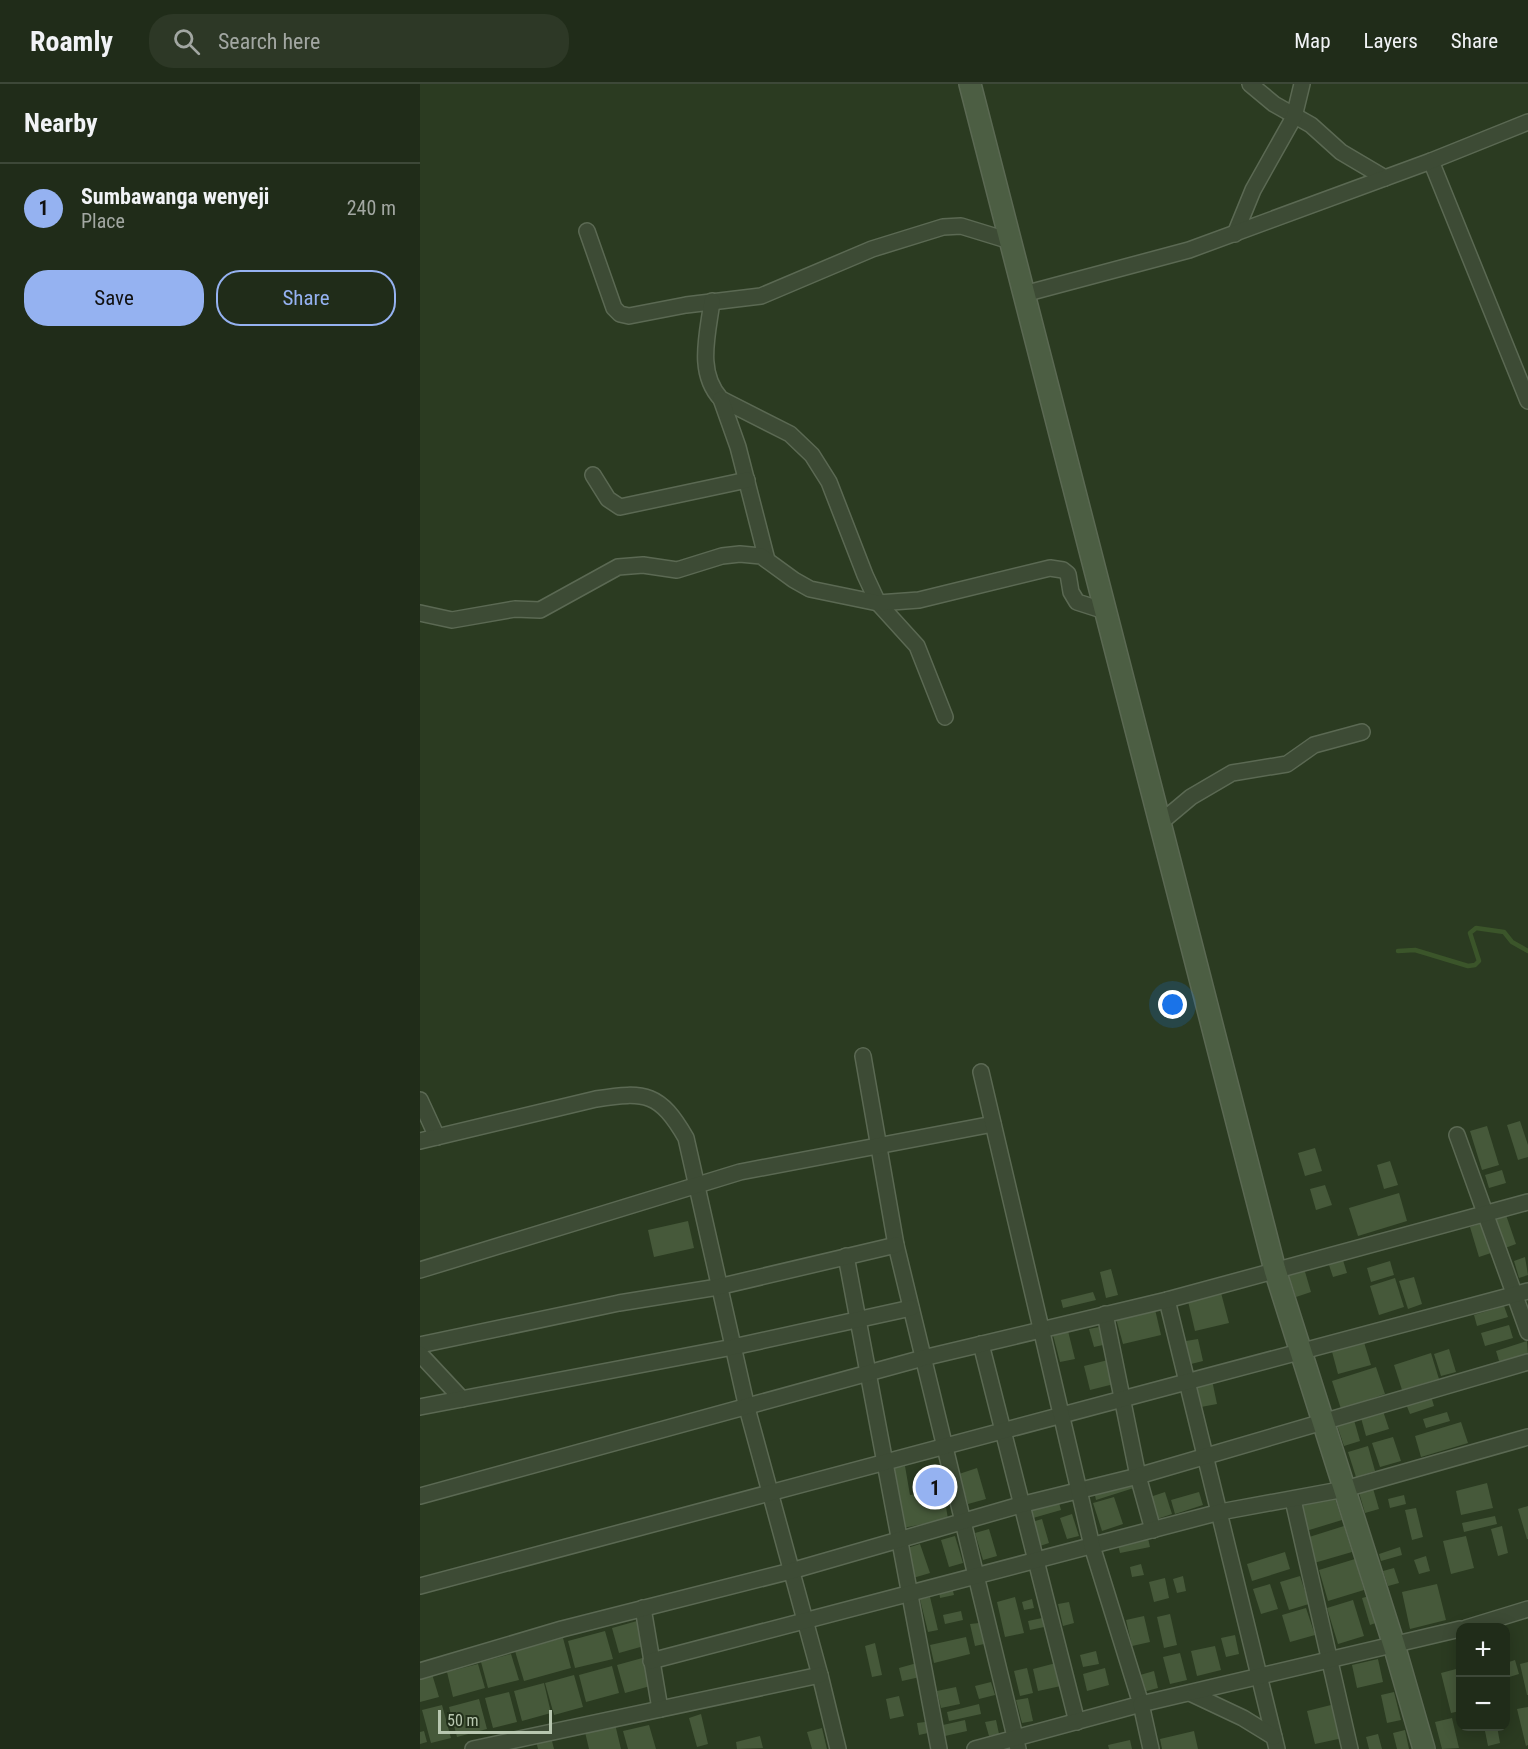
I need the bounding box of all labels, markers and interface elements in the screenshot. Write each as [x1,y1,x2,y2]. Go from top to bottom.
search box [149,14,569,68]
text: Roamly [30,25,113,58]
icon: search [170,25,203,58]
text: Search here [218,29,320,54]
text: Map [1294,29,1331,53]
text: Layers [1364,29,1418,53]
text: Share [1451,29,1498,53]
text: Nearby [24,108,98,138]
text: Sumbawanga wenyeji [81,184,269,209]
text: 1 [38,196,49,220]
text: 240 m [347,196,396,220]
text: Place [81,209,125,233]
button: Save [24,270,204,326]
button: Share [216,270,396,326]
your location [1158,990,1187,1019]
pin: 1 [916,1464,954,1510]
map controls [1456,1623,1510,1731]
button: + [1456,1623,1510,1677]
button: − [1456,1677,1510,1731]
scale bar [438,1707,552,1734]
text: 50 m [447,1711,479,1730]

